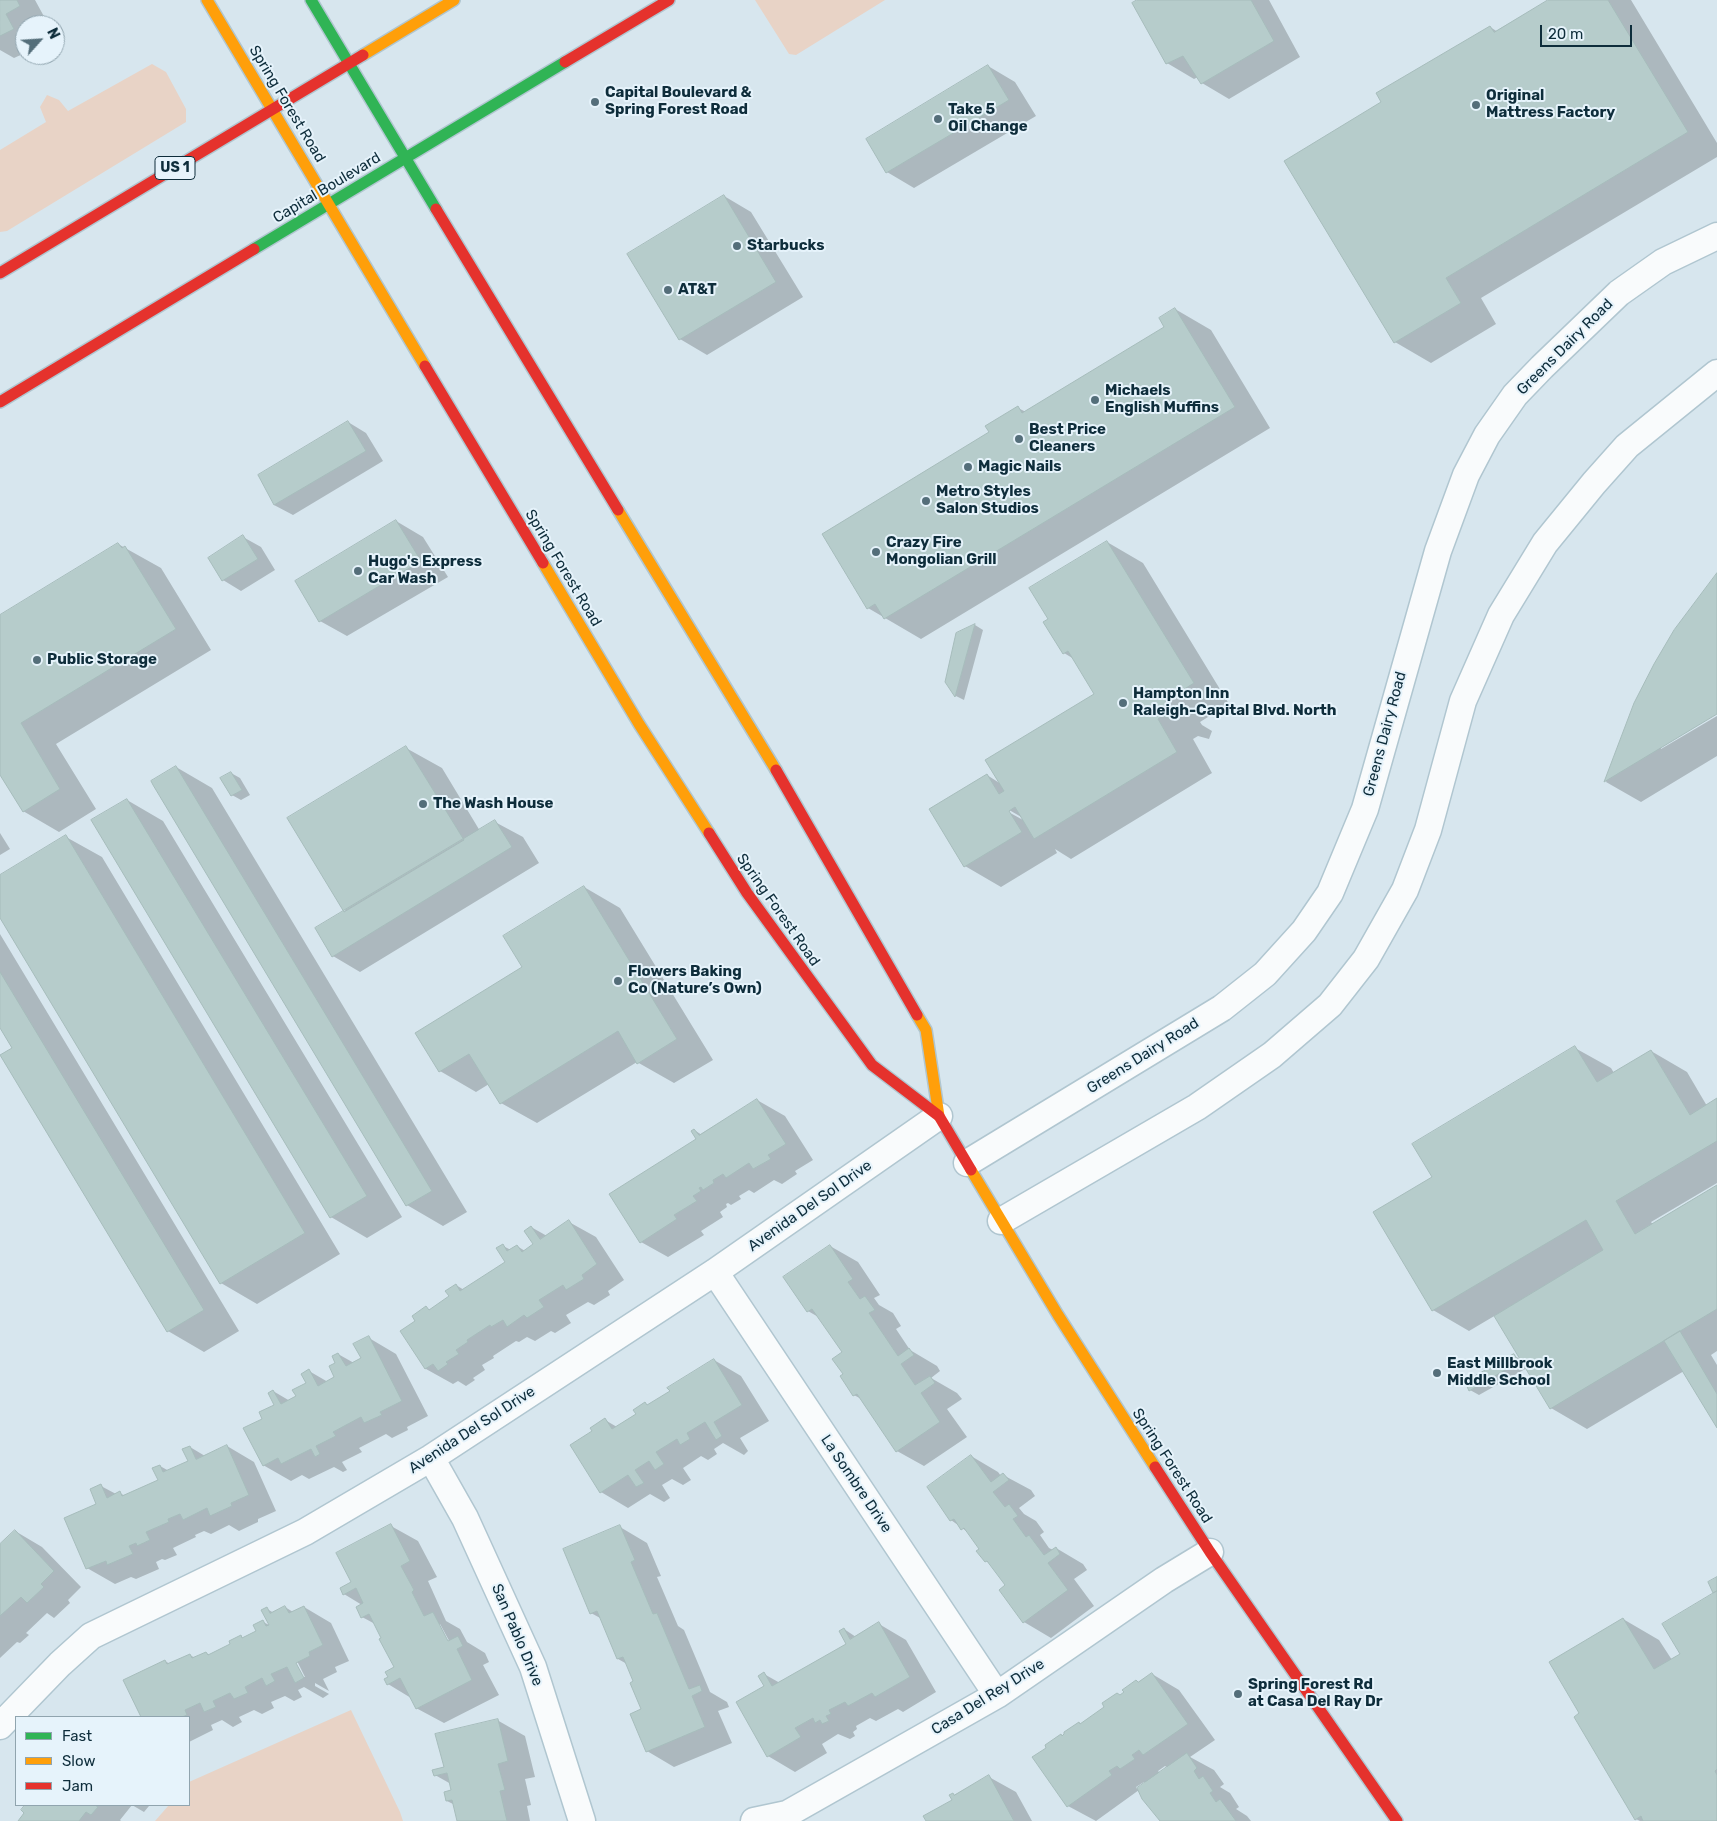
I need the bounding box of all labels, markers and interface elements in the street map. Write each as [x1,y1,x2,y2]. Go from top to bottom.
north arrow [15,15,65,65]
scale bar [1542,15,1634,47]
text: N [43,25,63,42]
text: 20 m [1548,25,1583,43]
street label: Spring Forest Road [245,42,329,166]
place label: Capital Boulevard & Spring Forest Road [605,84,752,119]
place label: Original Mattress Factory [1486,87,1615,122]
marker: Capital Boulevard & Spring Forest Road [589,96,601,108]
marker: Original Mattress Factory [1470,99,1482,111]
place label: Take 5 Oil Change [948,101,1028,136]
marker: Take 5 Oil Change [932,113,944,125]
street label: Capital Boulevard [270,149,384,227]
road number: US 1 [155,156,195,180]
place label: Starbucks [747,237,824,255]
marker: Starbucks [731,240,743,252]
place label: AT&T [678,281,717,299]
marker: AT&T [662,284,674,296]
street label: Greens Dairy Road [1513,295,1617,399]
place label: Michaels English Muffins [1105,382,1219,417]
marker: Michaels English Muffins [1089,394,1101,406]
place label: Best Price Cleaners [1029,421,1106,456]
marker: Best Price Cleaners [1013,433,1025,445]
place label: Magic Nails [978,458,1062,476]
marker: Magic Nails [962,461,974,473]
place label: Metro Styles Salon Studios [936,483,1039,518]
marker: Metro Styles Salon Studios [920,495,932,507]
street label: Spring Forest Road [521,506,605,630]
place label: Crazy Fire Mongolian Grill [886,534,997,569]
marker: Crazy Fire Mongolian Grill [870,546,882,558]
place label: Hugo's Express Car Wash [368,553,482,588]
marker: Hugo's Express Car Wash [352,565,364,577]
place label: Public Storage [47,651,157,669]
marker: Public Storage [31,654,43,666]
street label: Greens Dairy Road [1360,670,1410,798]
place label: Hampton Inn Raleigh-Capital Blvd. North [1133,685,1337,720]
marker: Hampton Inn Raleigh-Capital Blvd. North [1117,697,1129,709]
place label: The Wash House [433,795,553,813]
marker: The Wash House [417,798,429,810]
street label: Spring Forest Road [732,850,824,970]
place label: Flowers Baking Co (Nature’s Own) [628,963,762,998]
marker: Flowers Baking Co (Nature’s Own) [612,975,624,987]
street label: Greens Dairy Road [1084,1014,1202,1098]
street label: Avenida Del Sol Drive [745,1156,875,1256]
place label: East Millbrook Middle School [1447,1355,1552,1390]
marker: East Millbrook Middle School [1431,1367,1443,1379]
street label: Avenida Del Sol Drive [405,1382,539,1478]
street label: Spring Forest Road [1128,1405,1216,1527]
street label: La Sombre Drive [817,1432,895,1536]
street label: San Pablo Drive [487,1581,547,1689]
street label: Casa Del Rey Drive [928,1655,1048,1739]
place label: Spring Forest Rd at Casa Del Ray Dr [1248,1676,1382,1711]
marker: Spring Forest Rd at Casa Del Ray Dr [1232,1688,1244,1700]
legend [15,1716,190,1806]
text: Fast [62,1727,92,1745]
text: Slow [62,1752,95,1770]
text: Jam [62,1777,93,1795]

